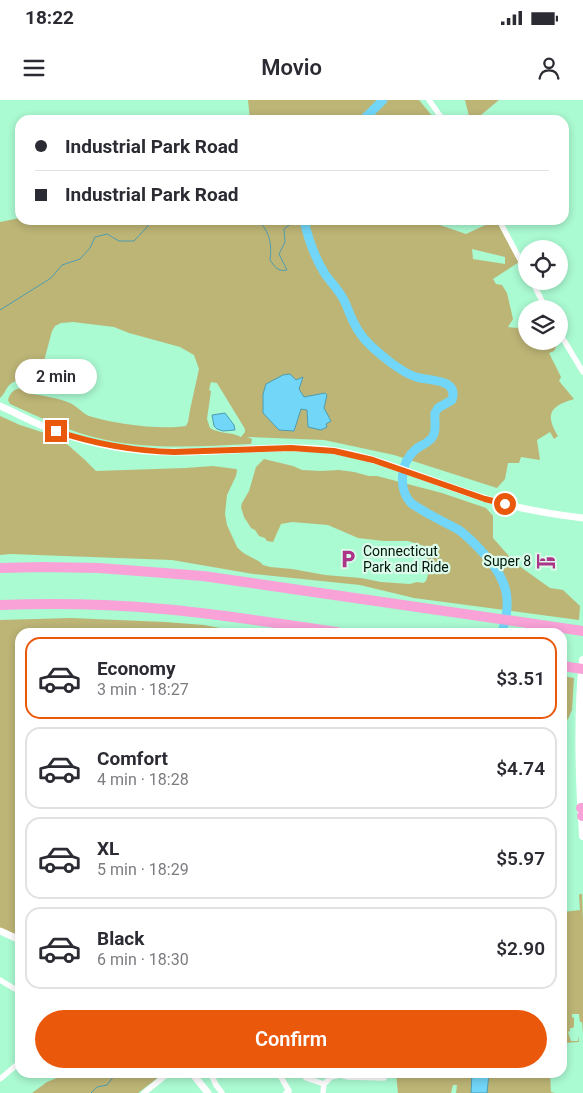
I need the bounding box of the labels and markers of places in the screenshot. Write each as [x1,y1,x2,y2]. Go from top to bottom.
place label: Connecticut Park and Ride [363,543,449,575]
parking icon: Connecticut Park and Ride [337,548,359,570]
hotel icon: Super 8 [535,550,557,572]
place label: Super 8 [484,553,531,569]

